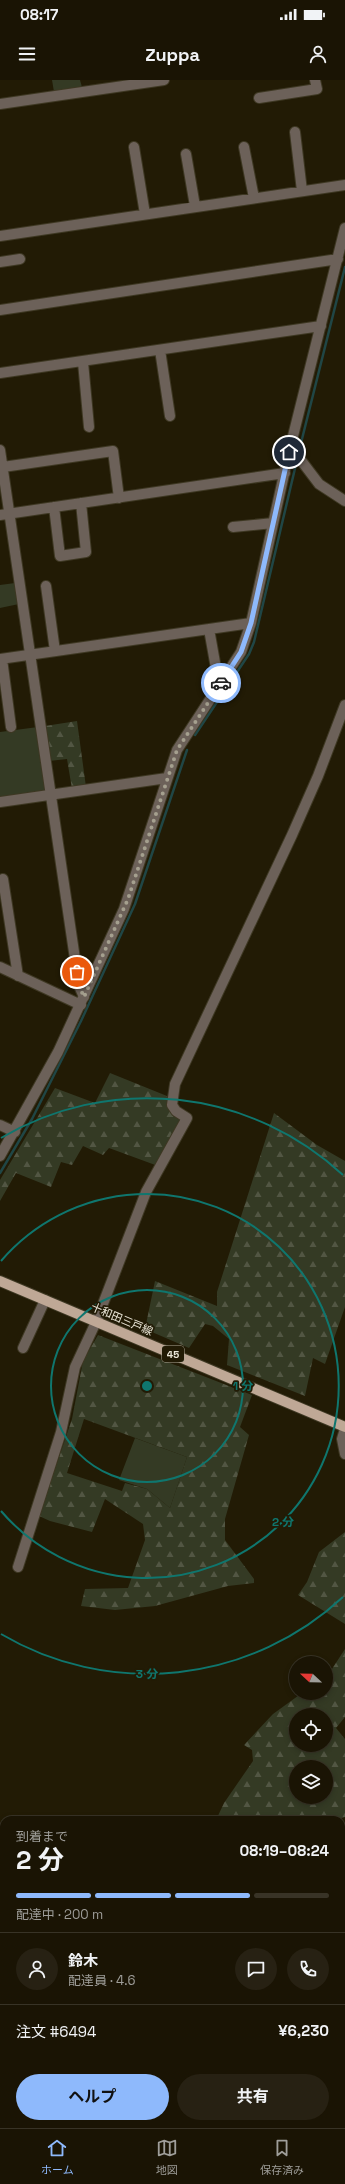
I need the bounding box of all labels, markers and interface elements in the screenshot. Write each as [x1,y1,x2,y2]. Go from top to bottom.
text: 08:17 [20,5,58,24]
icon: menu [16,43,38,65]
text: Zuppa [145,43,200,66]
icon: person [307,43,329,65]
pin [272,435,306,469]
icon: home [278,441,300,463]
courier [201,663,241,703]
icon: car [210,672,232,694]
pin [60,955,94,989]
icon: bag [66,961,88,983]
street label: 十和田三戸線 [89,1300,155,1338]
road number: 45 [162,1346,184,1362]
text: 1 分 [233,1378,253,1394]
centre of rings [140,1379,154,1393]
text: 2 分 [272,1514,294,1530]
north arrow [289,1656,333,1700]
map controls [289,1656,333,1804]
text: 3 分 [136,1666,158,1682]
button: locate [289,1708,333,1752]
button: layers [289,1760,333,1804]
text: 到着まで [16,1828,68,1845]
text: 08:19–08:24 [240,1841,329,1860]
text: 2 分 [16,1843,64,1877]
text: 配達中 · 200 m [16,1906,103,1923]
button: person [16,1948,58,1990]
button: chat [235,1948,277,1990]
button: phone [287,1948,329,1990]
text: 鈴木 [68,1951,98,1970]
text: 配達員 · 4.6 [68,1972,135,1989]
text: ¥6,230 [278,2021,329,2040]
text: 注文 #6494 [16,2022,96,2041]
button: ヘルプ [16,2074,169,2120]
button: 共有 [177,2074,329,2120]
tab: ホーム [41,2137,74,2177]
tab: 地図 [156,2137,178,2177]
tab: 保存済み [260,2137,304,2177]

